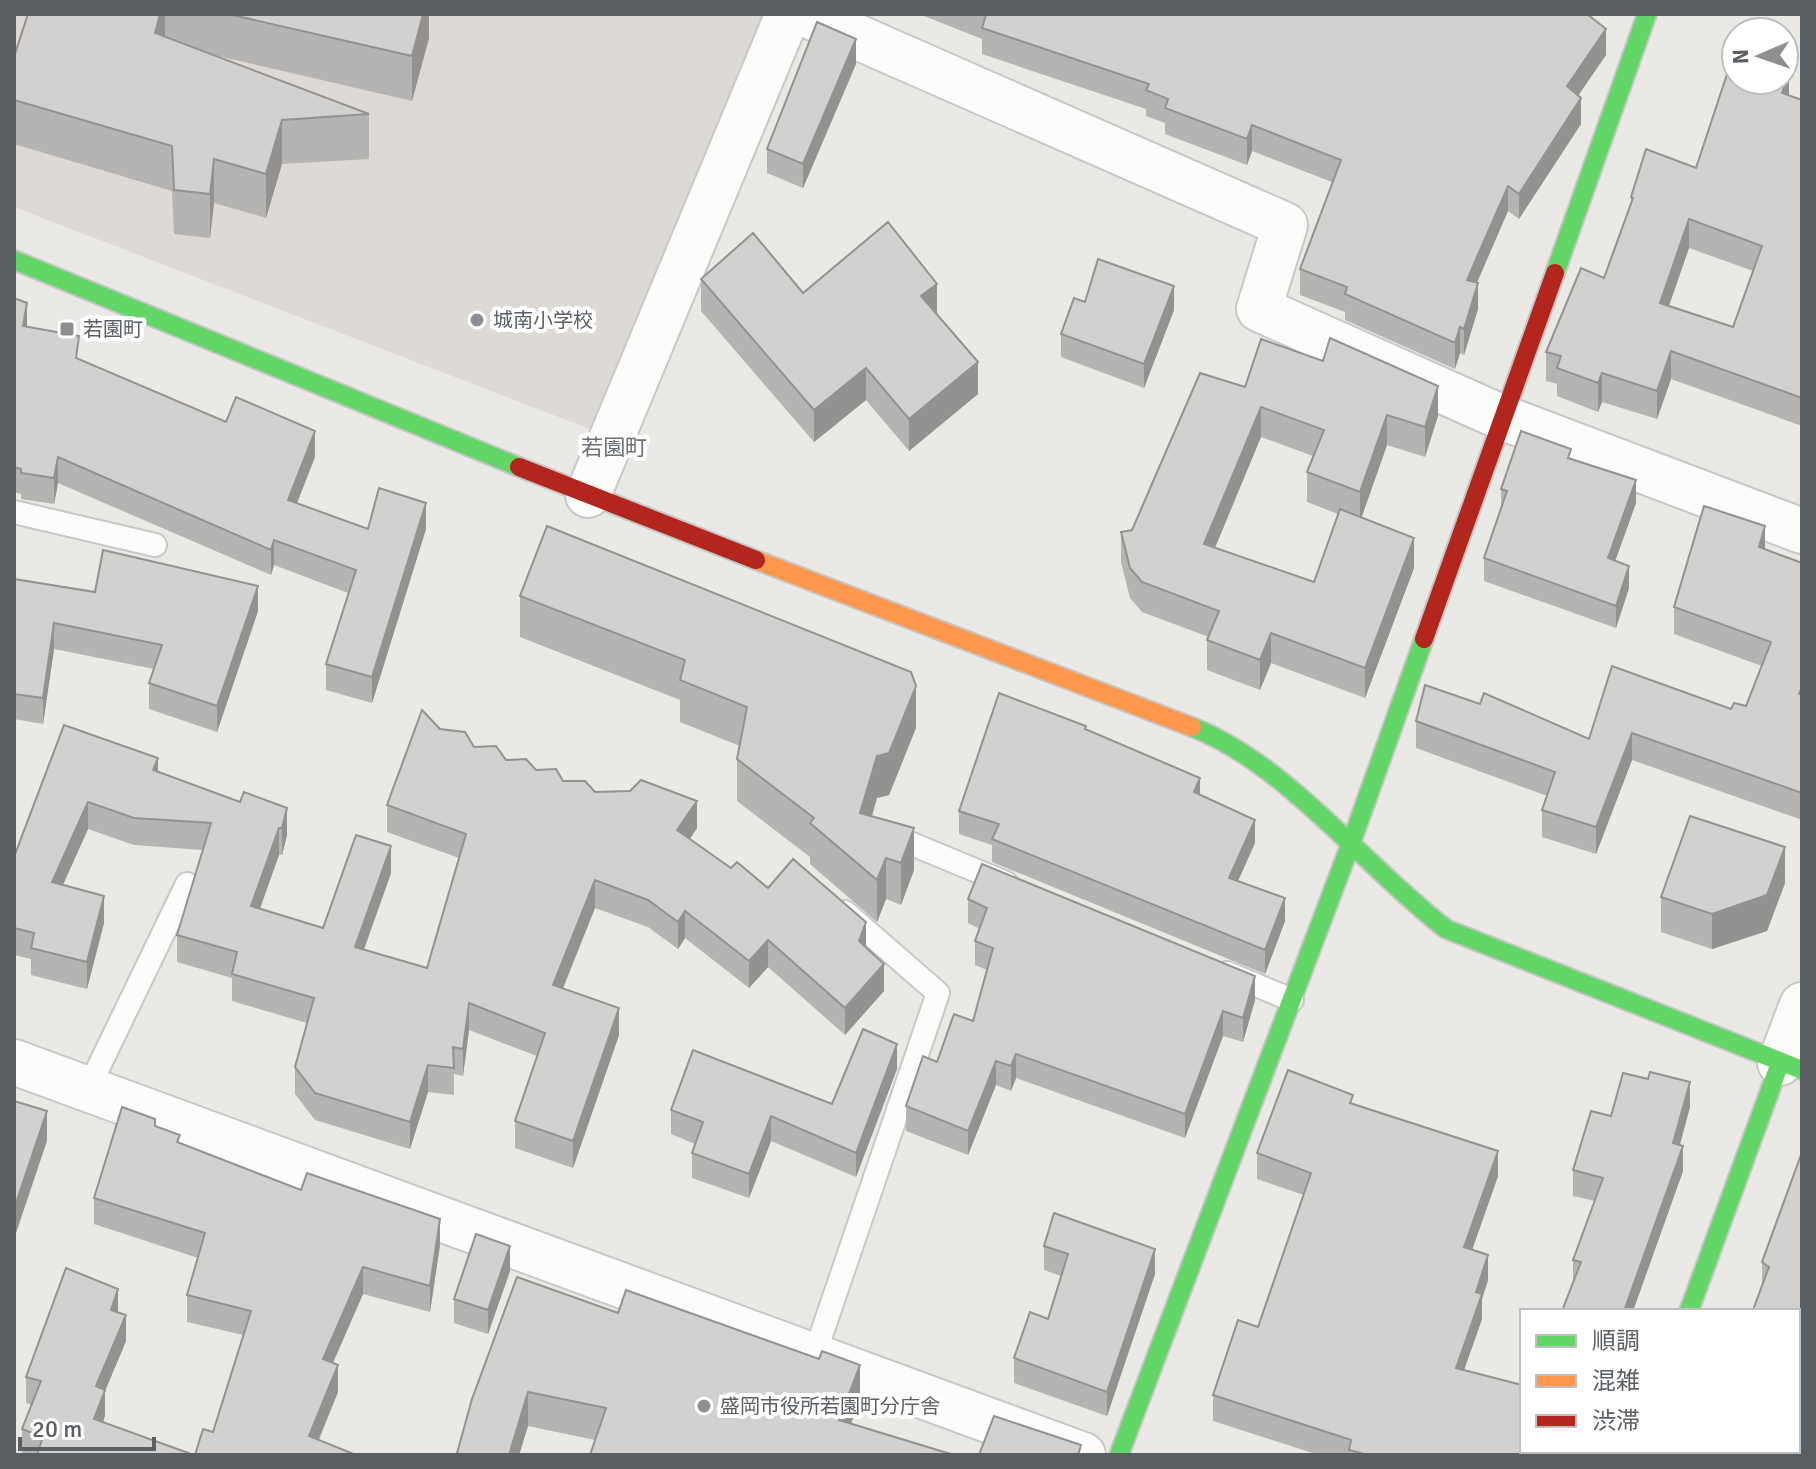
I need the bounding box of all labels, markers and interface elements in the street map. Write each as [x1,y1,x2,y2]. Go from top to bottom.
north arrow [1720,16,1800,96]
text: N [1727,49,1754,65]
place label: 城南小学校 [493,308,593,333]
marker: 城南小学校 [468,311,486,329]
place label: 若園町 [83,317,143,342]
marker: 若園町 [58,320,76,338]
district label: 若園町 [581,434,647,461]
legend [1520,1309,1800,1453]
text: 順調 [1592,1326,1640,1356]
text: 混雑 [1592,1366,1640,1396]
place label: 盛岡市役所若園町分庁舎 [720,1394,940,1419]
marker: 盛岡市役所若園町分庁舎 [695,1397,713,1415]
scale bar [20,1401,154,1451]
text: 渋滞 [1592,1406,1640,1436]
text: 20 m [32,1414,82,1444]

